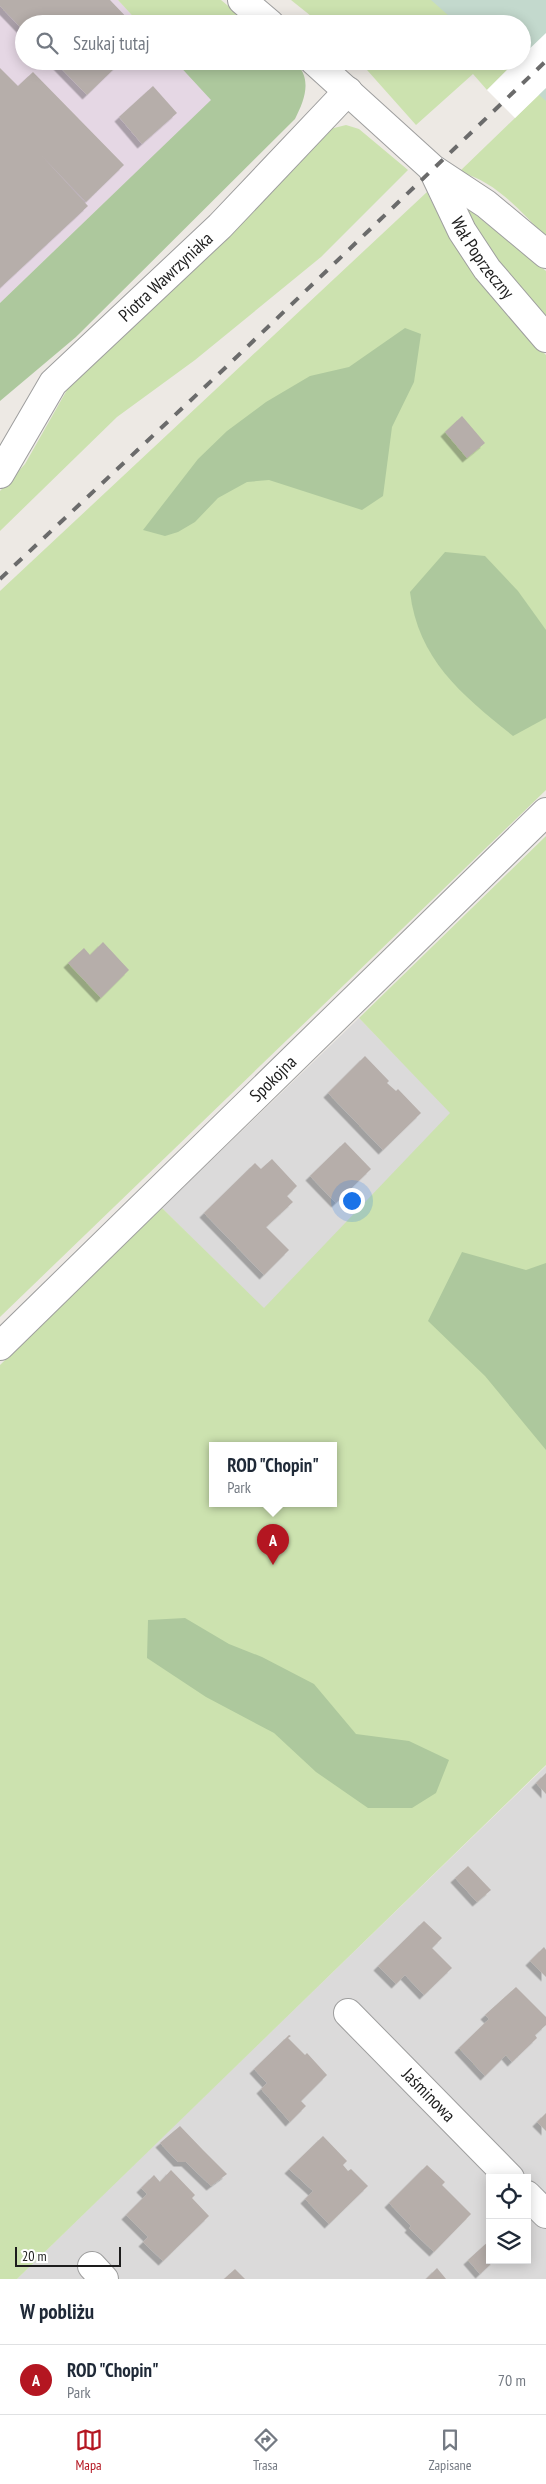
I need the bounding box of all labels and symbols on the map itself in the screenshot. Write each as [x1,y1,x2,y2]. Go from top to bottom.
street label: Wał Poprzeczny [446,213,520,304]
street label: Piotra Wawrzyniaka [113,227,217,327]
street label: Spokojna [244,1050,301,1107]
your location [339,1188,365,1214]
pin: A [257,1524,289,1565]
street label: Jaśminowa [397,2062,460,2127]
scale bar [15,2244,121,2267]

